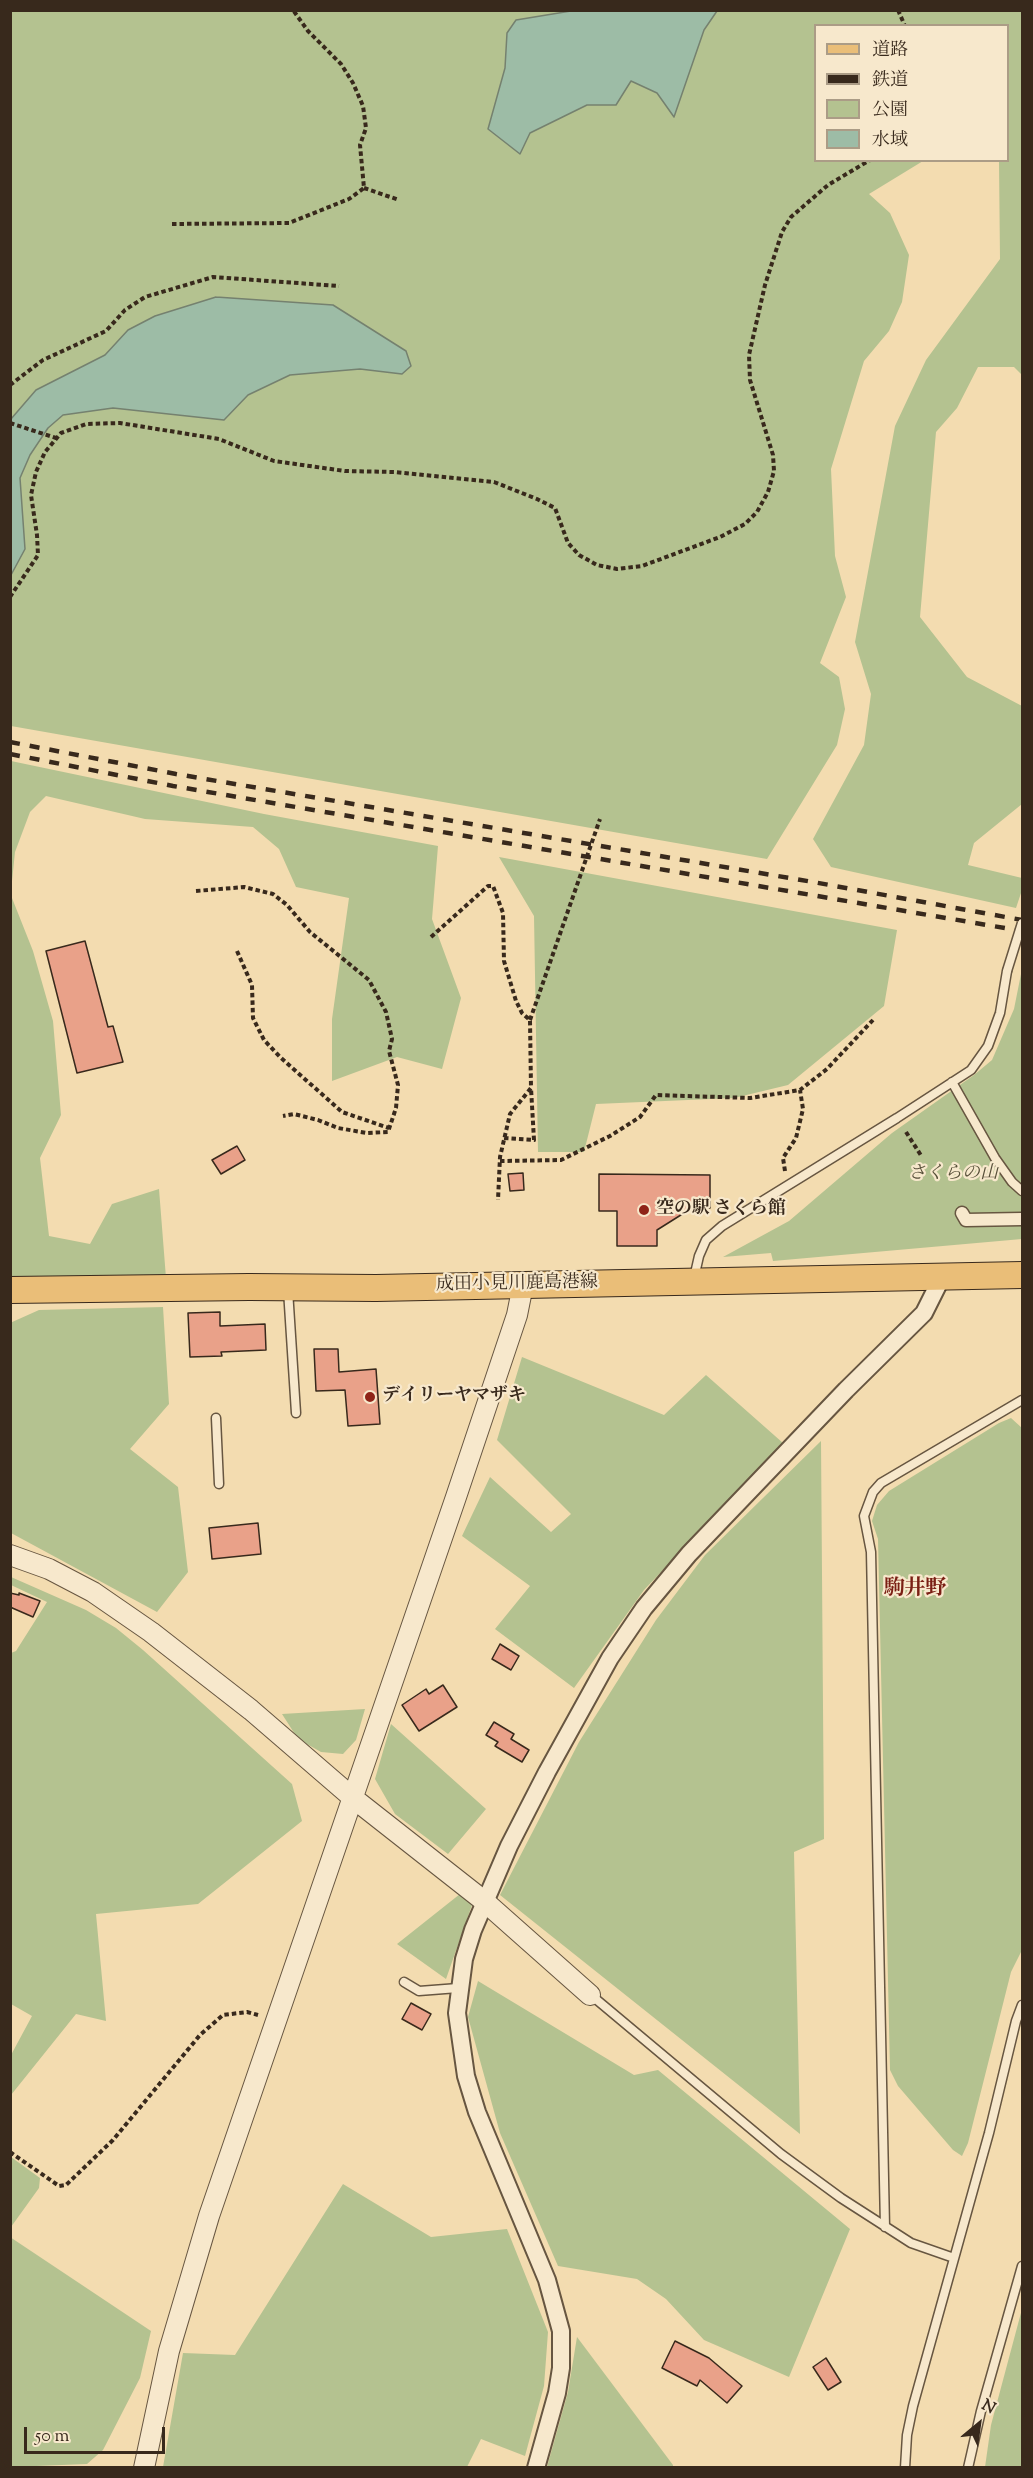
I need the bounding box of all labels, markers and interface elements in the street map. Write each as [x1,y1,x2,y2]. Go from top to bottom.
legend [814,24,1009,162]
text: 道路 [872,38,908,64]
text: 鉄道 [872,68,908,94]
text: 公園 [872,98,908,124]
text: 水域 [872,128,908,154]
park label: さくらの山 [908,1164,998,1186]
place label: 空の駅 さくら館 [656,1199,786,1221]
marker: 空の駅 さくら館 [637,1203,651,1217]
street label: 成田小見川鹿島港線 [436,1273,598,1297]
place label: デイリーヤマザキ [382,1386,526,1408]
marker: デイリーヤマザキ [363,1390,377,1404]
district label: 駒井野 [884,1577,946,1603]
north arrow [949,2394,1009,2454]
text: N [977,2395,999,2421]
scale bar [27,2415,168,2453]
text: 50 m [35,2424,69,2450]

